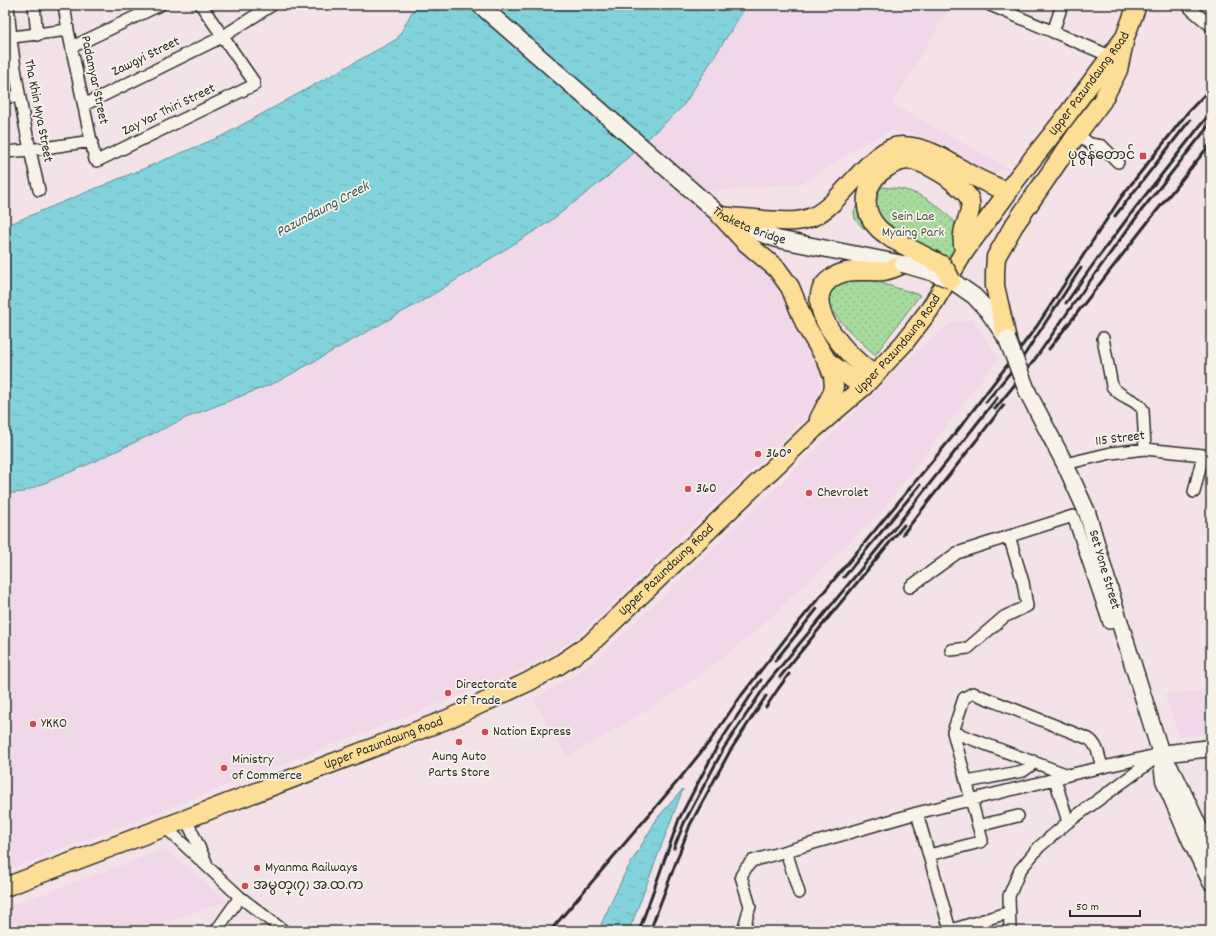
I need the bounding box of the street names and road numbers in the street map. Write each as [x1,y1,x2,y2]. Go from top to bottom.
street label: Upper Pazundaung Road [1044,29,1136,141]
street label: Zawgyi Street [109,32,183,82]
street label: Padamyar Street [75,34,113,126]
street label: Tha Khin Mya Street [18,58,58,164]
street label: Zay Yar Thiri Street [119,79,219,141]
street label: Thaketa Bridge [707,202,787,250]
street label: Upper Pazundaung Road [850,291,947,400]
street label: 115 Street [1094,426,1146,452]
street label: Upper Pazundaung Road [614,519,719,621]
street label: Set Yone Street [1083,528,1125,612]
street label: Upper Pazundaung Road [321,712,446,775]

